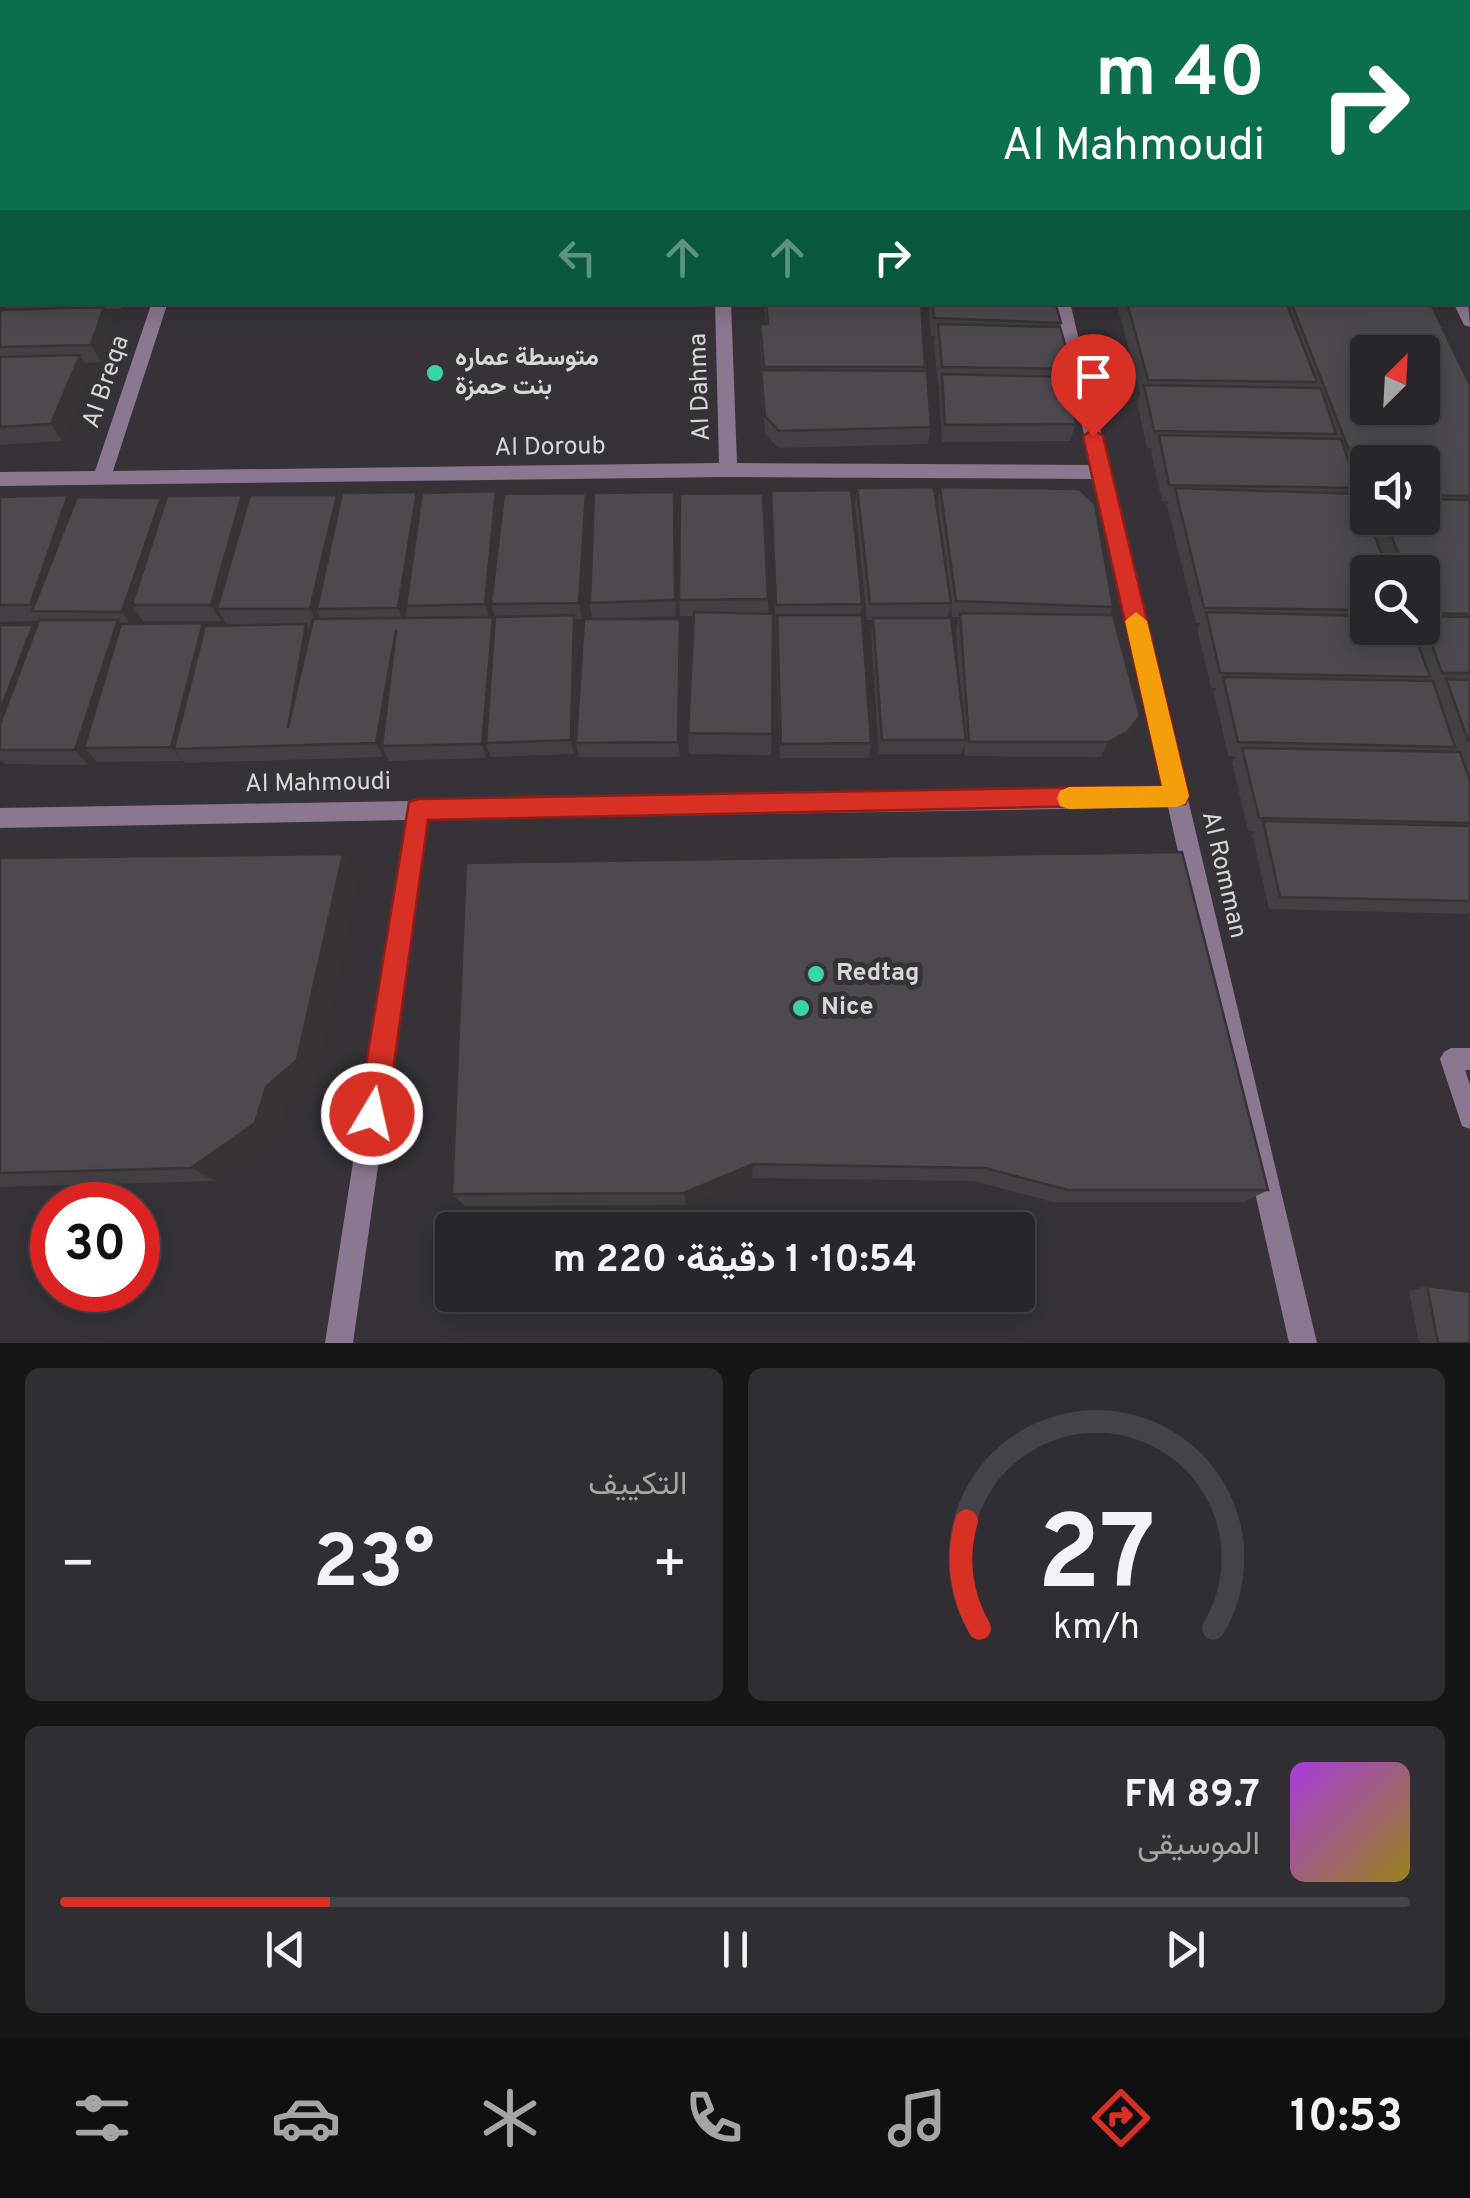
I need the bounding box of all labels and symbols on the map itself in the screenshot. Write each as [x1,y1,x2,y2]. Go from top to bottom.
street label: Al Breqa [76,331,138,433]
street label: Al Dahma [683,332,719,442]
pin [1051,334,1136,437]
north arrow [1350,335,1440,425]
place label: متوسطة عماره بنت حمزة [455,343,599,404]
marker: متوسطة عماره بنت حمزة [424,362,446,384]
street label: Al Doroub [494,431,606,465]
street label: Al Mahmoudi [245,767,391,801]
street label: Al Romman [1193,808,1253,942]
place label: Redtag [836,958,919,990]
marker: Redtag [805,963,827,985]
place label: Nice [821,992,873,1024]
marker: Nice [790,997,812,1019]
position arrow [320,1062,424,1166]
speed limit sign: 30 [30,1182,160,1312]

